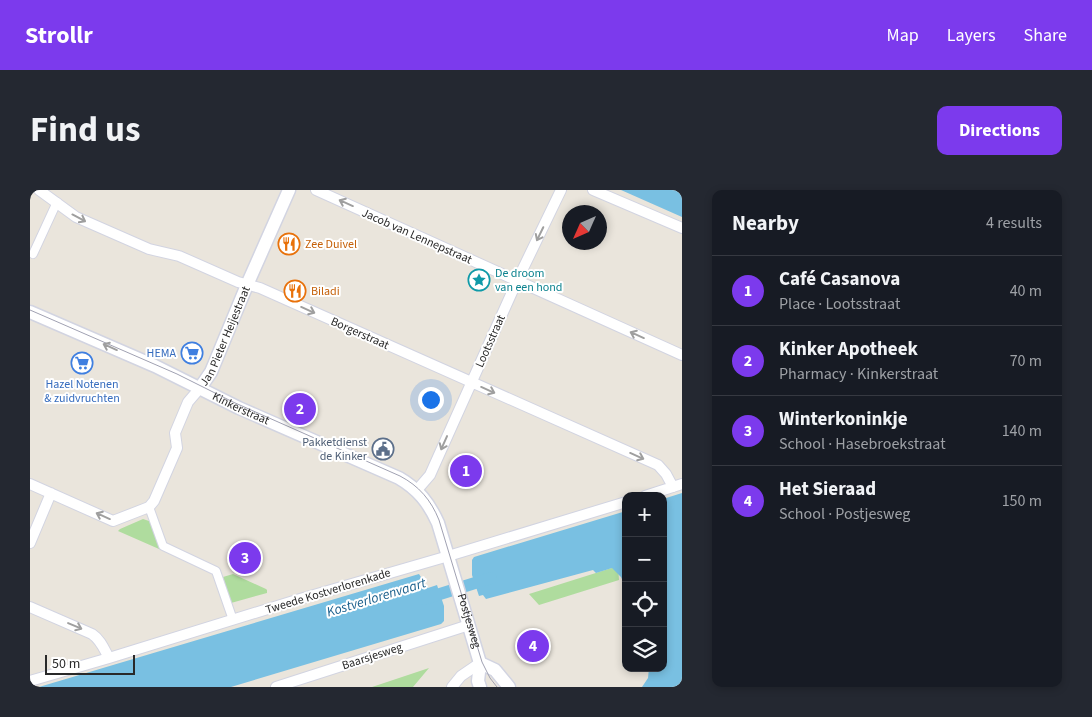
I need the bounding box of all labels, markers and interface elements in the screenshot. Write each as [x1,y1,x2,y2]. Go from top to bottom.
text: Strollr [25,18,93,53]
text: Map [887,23,919,48]
text: Layers [947,23,996,48]
text: Share [1024,23,1067,48]
text: Find us [30,105,140,155]
button: Directions [937,106,1062,155]
one-way arrow [339,198,354,208]
street label: Jacob van Lennepstraat [359,204,475,268]
north arrow [562,205,607,250]
text: Nearby [732,208,799,238]
text: 4 results [986,212,1042,234]
one-way arrow [72,213,87,223]
one-way arrow [534,226,544,241]
restaurant icon: Zee Duivel [277,232,301,256]
place label: Zee Duivel [305,236,357,253]
place label: De droom van een hond [495,265,563,296]
text: Café Casanova [779,266,900,293]
place icon: De droom van een hond [467,268,491,292]
restaurant icon: Biladi [283,279,307,303]
text: 1 [744,280,752,302]
text: 40 m [1010,280,1042,302]
place label: Biladi [311,283,340,300]
street label: Jan Pieter Heijestraat [196,284,255,389]
text: Place · Lootsstraat [779,293,900,315]
one-way arrow [300,305,315,315]
street label: Lootsstraat [471,312,510,370]
street label: Borgerstraat [328,313,392,354]
one-way arrow [630,329,645,339]
text: Kinker Apotheek [779,336,918,363]
one-way arrow [103,341,118,351]
supermarket icon: HEMA [180,341,204,365]
place label: HEMA [147,345,176,362]
text: 2 [744,350,752,372]
text: 70 m [1010,350,1042,372]
supermarket icon: Hazel Notenen & zuidvruchten [70,351,94,375]
text: Pharmacy · Kinkerstraat [779,363,938,385]
place label: Hazel Notenen & zuidvruchten [44,376,120,407]
one-way arrow [480,386,495,396]
your location [418,387,444,413]
street label: Kinkerstraat [209,388,272,429]
pin: 2 [284,390,316,428]
text: Winterkoninkje [779,406,908,433]
text: 3 [744,420,752,442]
text: 140 m [1002,420,1042,442]
text: School · Hasebroekstraat [779,433,946,455]
place label: Pakketdienst de Kinker [302,434,368,465]
one-way arrow [439,435,448,450]
public building icon: Pakketdienst de Kinker [371,437,395,461]
pin: 1 [450,452,482,490]
one-way arrow [629,452,644,462]
text: Het Sieraad [779,476,876,503]
text: 4 [744,490,752,512]
text: 150 m [1002,490,1042,512]
map controls [622,492,667,672]
button: + [622,492,667,537]
text: School · Postjesweg [779,503,910,525]
one-way arrow [96,511,111,521]
button: − [622,537,667,582]
pin: 3 [229,539,261,577]
street label: Tweede Kostverlorenkade [264,564,393,619]
water label: Kostverlorenvaart [324,573,429,623]
button: locate [622,582,667,627]
street label: Postjesweg [453,592,485,650]
one-way arrow [67,622,82,632]
pin: 4 [517,627,549,665]
button: layers [622,627,667,672]
street label: Baarsjesweg [340,639,405,674]
scale bar [45,652,135,675]
text: 50 m [52,654,80,674]

